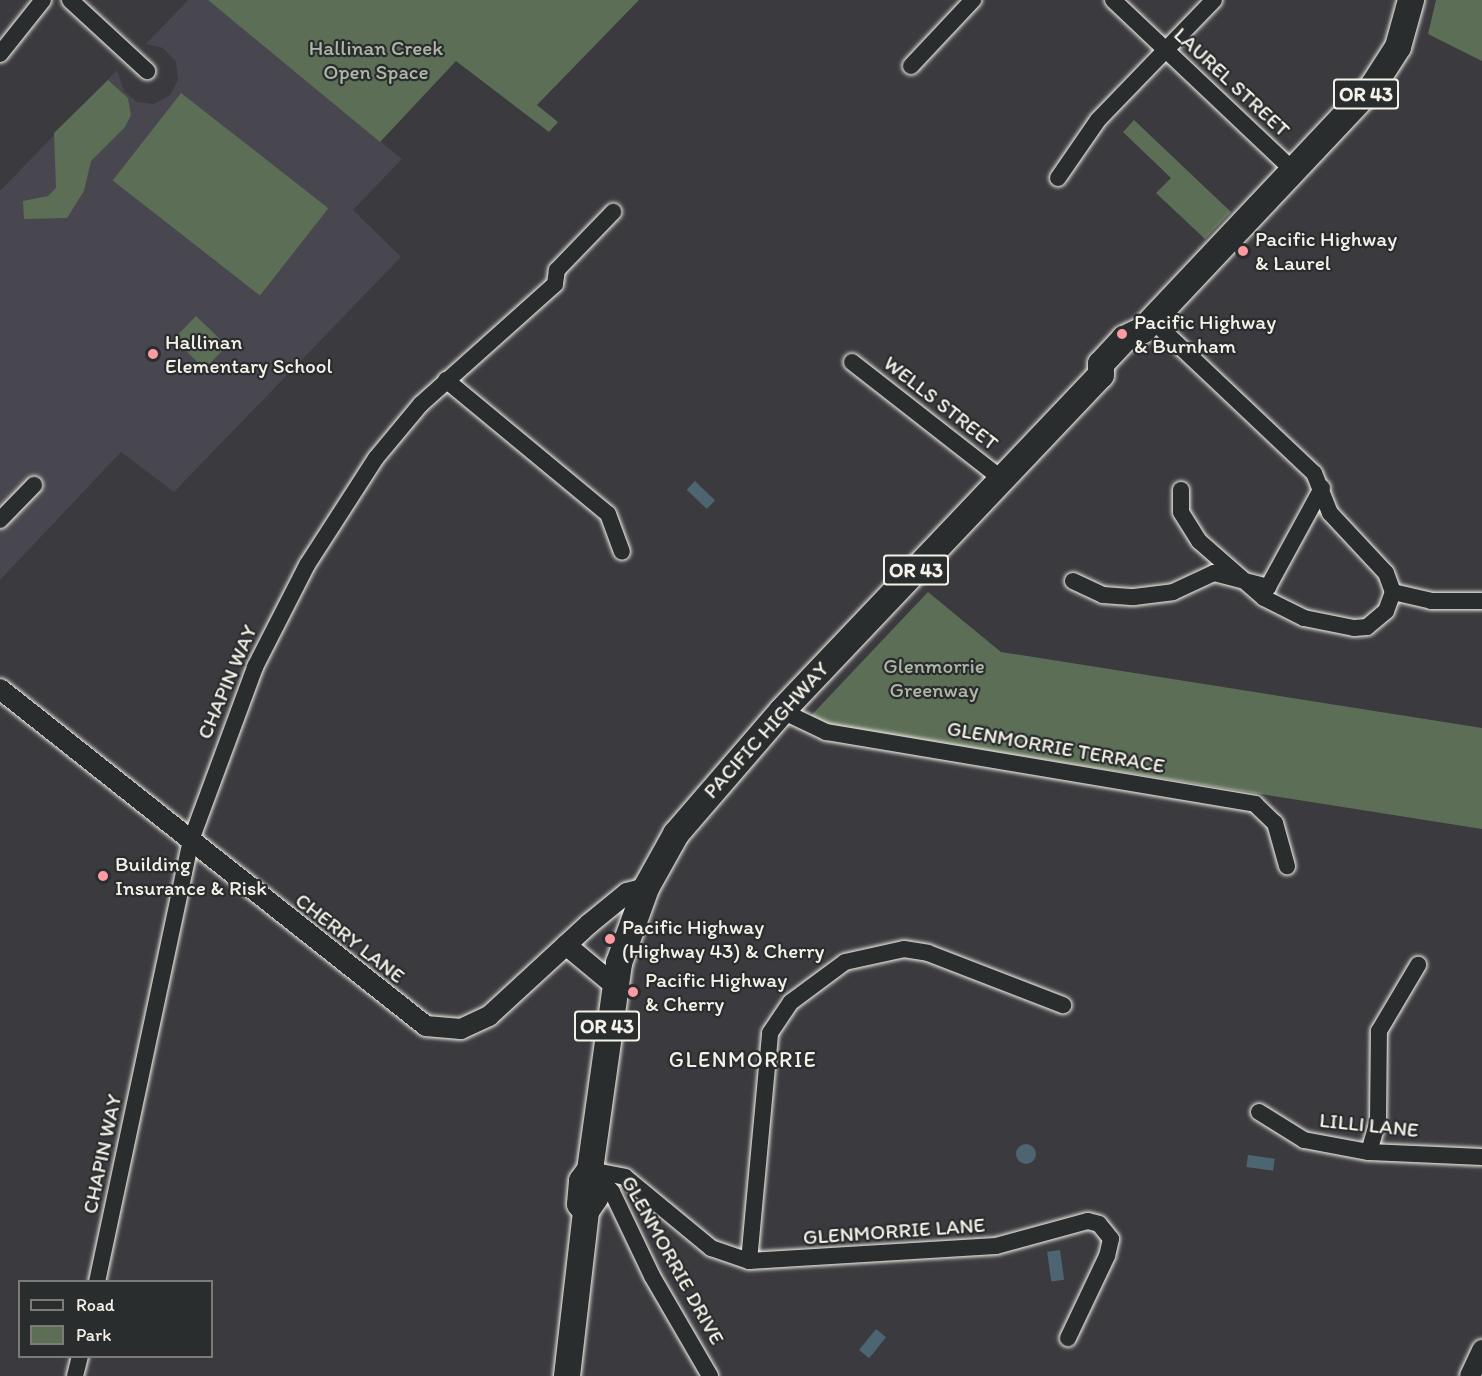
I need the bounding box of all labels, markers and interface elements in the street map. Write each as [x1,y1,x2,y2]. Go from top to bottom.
street label: LAUREL STREET [1169,22,1295,142]
park label: Hallinan Creek Open Space [309,35,443,85]
road number: OR 43 [1333,77,1399,111]
place label: Pacific Highway & Laurel [1255,226,1396,276]
marker: Pacific Highway & Laurel [1236,244,1250,258]
place label: Pacific Highway & Burnham [1134,309,1275,359]
marker: Pacific Highway & Burnham [1115,327,1129,341]
place label: Hallinan Elementary School [165,329,332,379]
marker: Hallinan Elementary School [146,347,160,361]
street label: WELLS STREET [879,350,1003,456]
road number: OR 43 [883,553,949,587]
street label: CHAPIN WAY [192,621,262,743]
park label: Glenmorrie Greenway [883,653,985,703]
street label: PACIFIC HIGHWAY [698,656,834,804]
street label: GLENMORRIE TERRACE [945,715,1167,779]
place label: Building Insurance & Risk [115,851,267,901]
marker: Building Insurance & Risk [96,869,110,883]
street label: CHERRY LANE [290,887,410,989]
place label: Pacific Highway (Highway 43) & Cherry [622,914,824,964]
marker: Pacific Highway (Highway 43) & Cherry [603,932,617,946]
place label: Pacific Highway & Cherry [645,967,786,1017]
marker: Pacific Highway & Cherry [626,985,640,999]
road number: OR 43 [574,1009,640,1043]
district label: GLENMORRIE [668,1047,818,1073]
street label: CHAPIN WAY [77,1092,127,1216]
street label: LILLI LANE [1318,1107,1420,1143]
street label: GLENMORRIE DRIVE [616,1170,730,1350]
street label: GLENMORRIE LANE [802,1212,986,1250]
legend [18,1280,213,1358]
text: Road [76,1294,115,1316]
text: Park [76,1324,111,1346]

